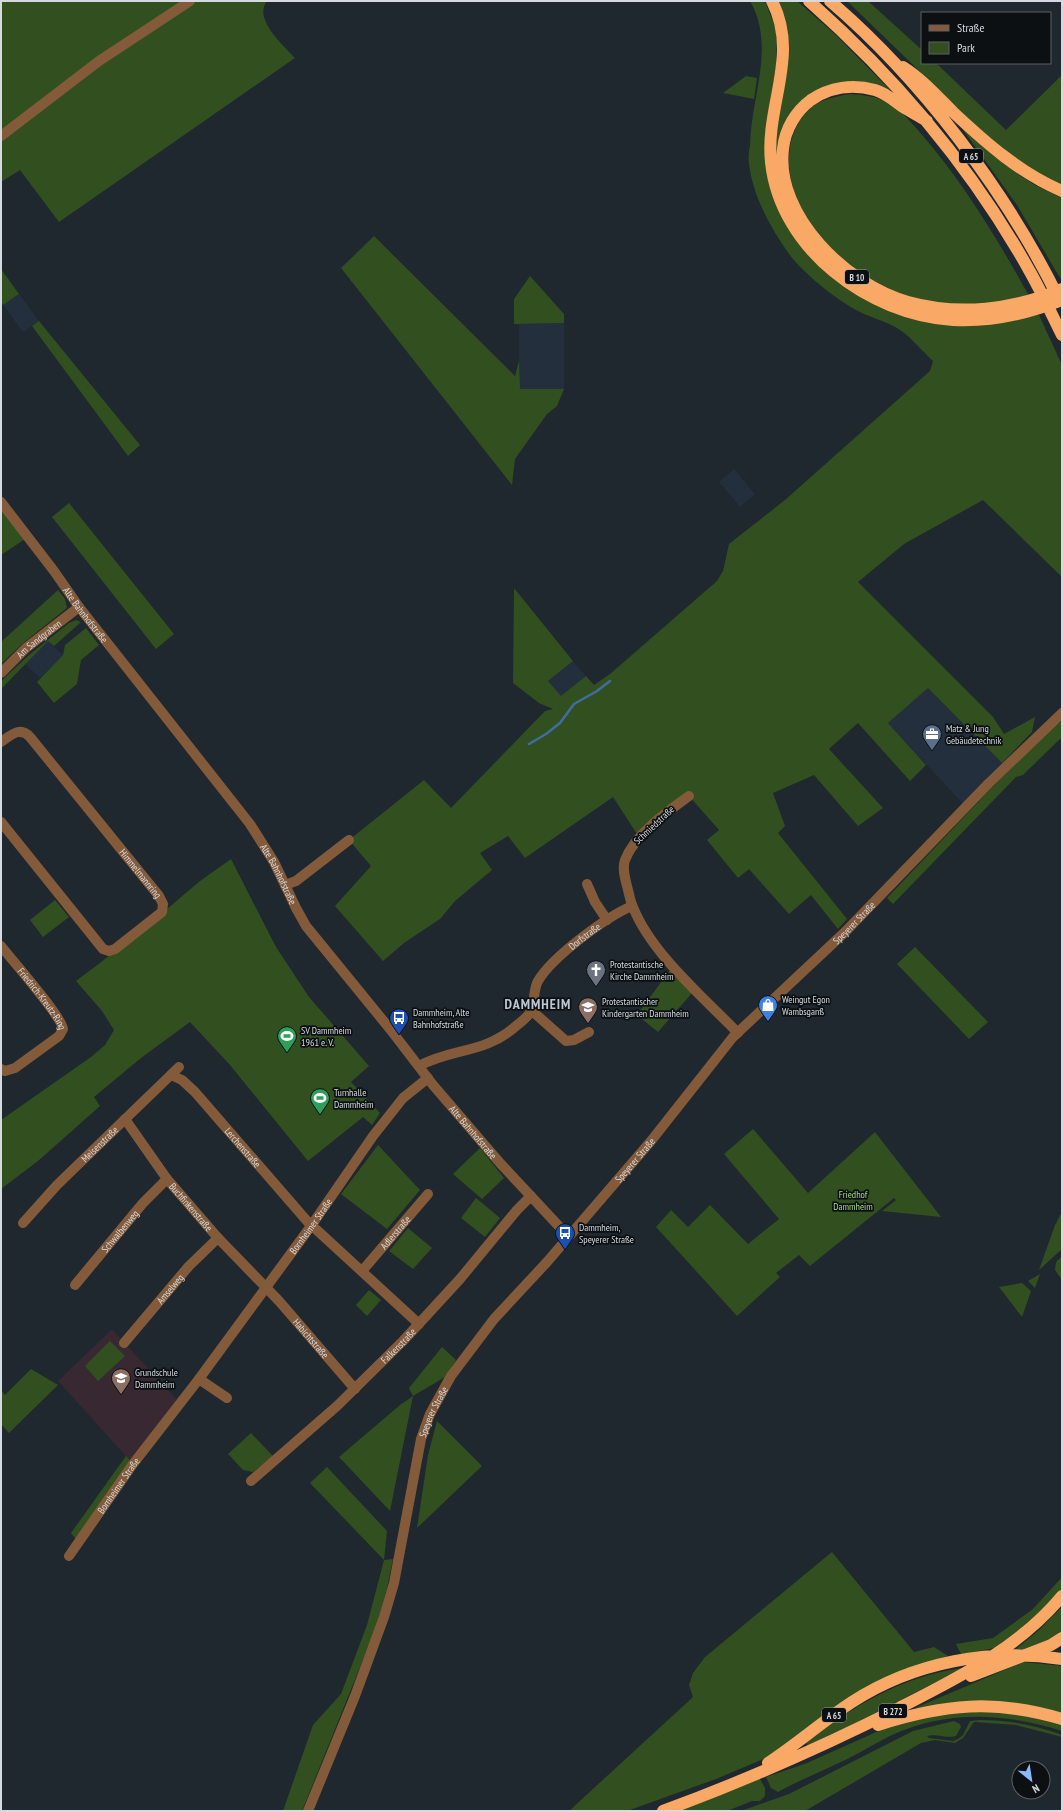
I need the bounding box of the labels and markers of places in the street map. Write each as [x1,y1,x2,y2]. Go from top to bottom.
place label: Matz & Jung Gebäudetechnik [946,722,1001,747]
office icon: Matz & Jung Gebäudetechnik [921,723,943,751]
place label: Protestantische Kirche Dammheim [610,958,674,983]
church icon: Protestantische Kirche Dammheim [585,959,607,987]
place label: Weingut Egon Wambsganß [782,993,830,1018]
shop icon: Weingut Egon Wambsganß [757,994,779,1022]
place label: Protestantischer Kindergarten Dammheim [602,995,689,1020]
school or university icon: Protestantischer Kindergarten Dammheim [577,996,599,1024]
place label: Dammheim, Alte Bahnhofstraße [413,1006,469,1031]
bus stop icon: Dammheim, Alte Bahnhofstraße [388,1007,410,1035]
place label: SV Dammheim 1961 e. V. [301,1024,351,1049]
sports icon: SV Dammheim 1961 e. V. [276,1025,298,1053]
place label: Turnhalle Dammheim [334,1086,373,1111]
sports icon: Turnhalle Dammheim [309,1087,331,1115]
place label: Dammheim, Speyerer Straße [579,1221,634,1246]
bus stop icon: Dammheim, Speyerer Straße [554,1222,576,1250]
place label: Grundschule Dammheim [135,1366,178,1391]
school or university icon: Grundschule Dammheim [110,1367,132,1395]

